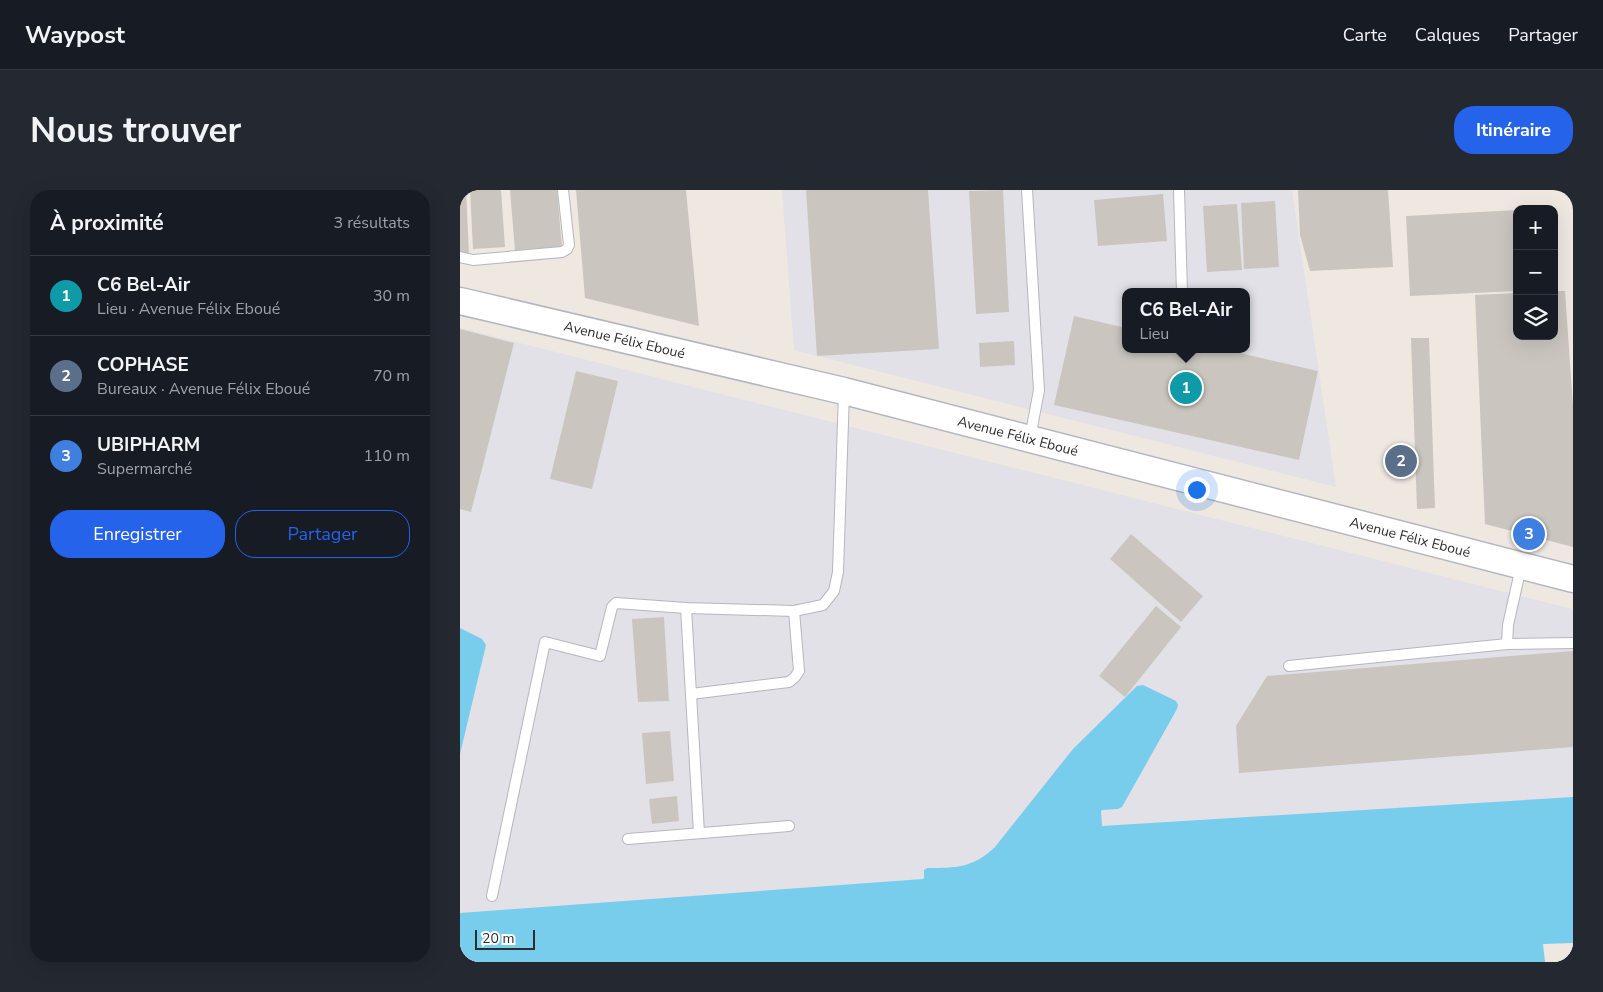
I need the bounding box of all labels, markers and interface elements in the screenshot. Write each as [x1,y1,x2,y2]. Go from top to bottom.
text: Waypost [25,19,125,51]
text: Carte [1343,23,1387,47]
text: Calques [1415,23,1480,47]
text: Partager [1508,23,1578,47]
button: Itinéraire [1454,106,1573,154]
text: Nous trouver [30,107,241,154]
map controls [1513,205,1558,340]
button: + [1513,205,1558,250]
text: À proximité [50,209,164,237]
text: 3 résultats [334,212,410,234]
button: − [1513,250,1558,295]
text: C6 Bel-Air [97,272,190,298]
text: 1 [61,285,71,307]
text: 30 m [373,285,410,307]
popup [1122,288,1250,353]
button: layers [1513,295,1558,340]
text: C6 Bel-Air [1139,297,1233,323]
text: Lieu · Avenue Félix Eboué [97,298,280,320]
street label: Avenue Félix Eboué [562,316,687,363]
text: Lieu [1139,323,1169,345]
text: COPHASE [97,352,189,378]
text: 2 [61,365,71,387]
text: 70 m [373,365,410,387]
pin: 1 [1170,369,1202,407]
text: Bureaux · Avenue Félix Eboué [97,378,310,400]
street label: Avenue Félix Eboué [956,411,1080,461]
text: UBIPHARM [97,432,200,458]
pin: 2 [1385,442,1417,480]
text: 3 [61,445,71,467]
text: 110 m [363,445,410,467]
text: Supermarché [97,458,192,480]
your location [1184,477,1210,503]
button: Enregistrer [50,510,225,558]
button: Partager [235,510,410,558]
street label: Avenue Félix Eboué [1348,512,1472,562]
pin: 3 [1513,515,1545,553]
scale bar [475,927,535,950]
text: 20 m [482,929,514,948]

